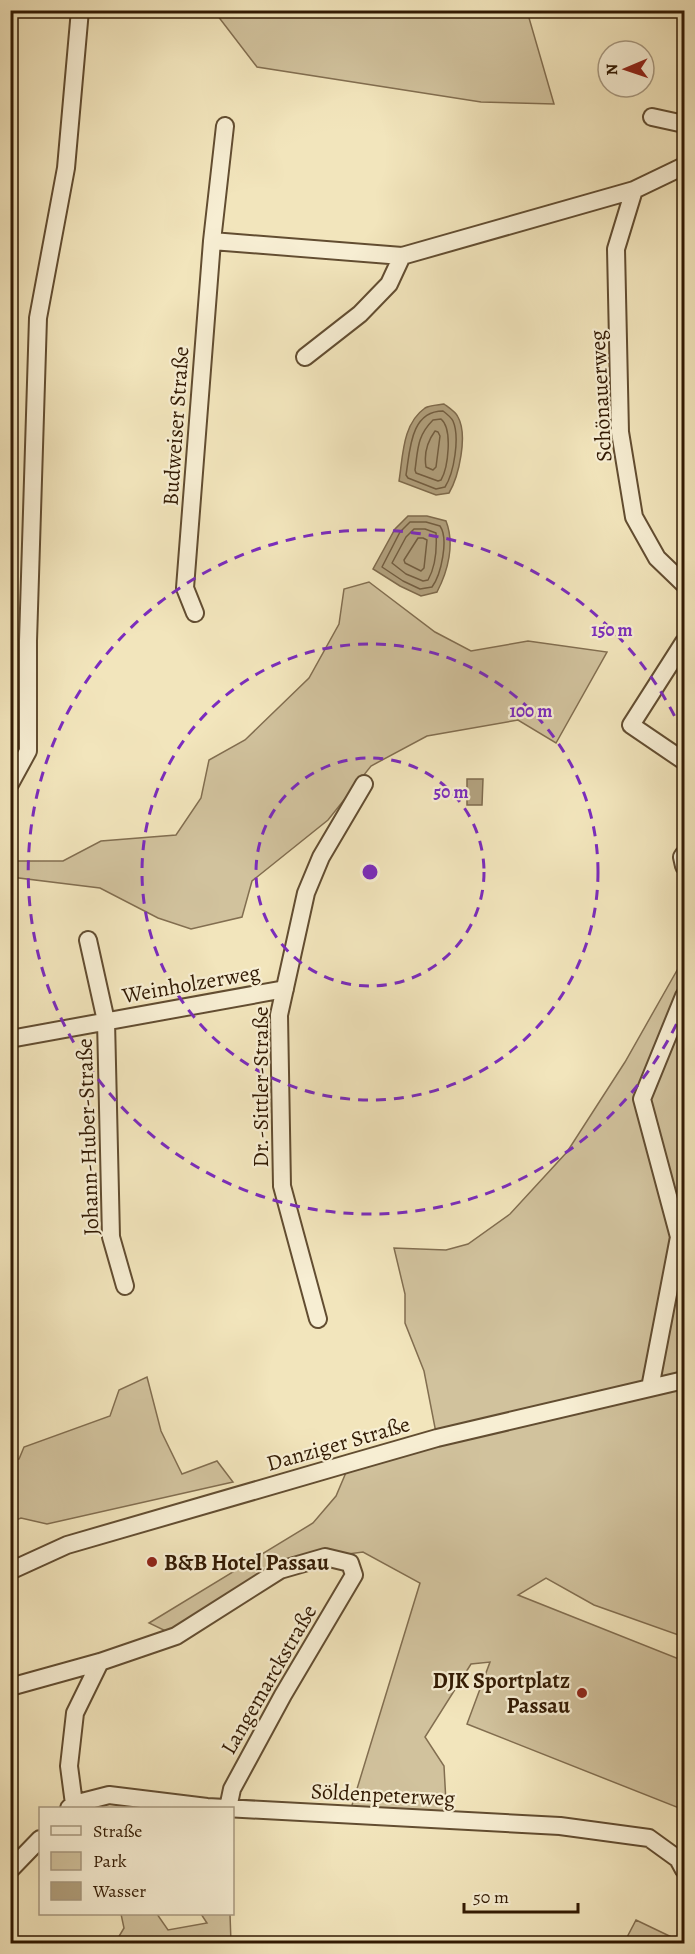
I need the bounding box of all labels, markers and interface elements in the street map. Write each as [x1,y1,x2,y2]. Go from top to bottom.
north arrow [596,39,656,99]
text: N [601,63,623,76]
street label: Schönauerweg [583,329,619,463]
street label: Budweiser Straße [155,345,197,507]
text: 150 m [591,618,633,642]
text: 100 m [510,699,552,723]
text: 50 m [434,780,468,804]
centre of rings [360,862,380,882]
street label: Weinholzerweg [119,957,263,1011]
street label: Dr.-Sittler-Straße [246,1006,276,1168]
street label: Johann-Huber-Straße [70,1038,106,1236]
street label: Danziger Straße [263,1409,414,1479]
place label: B&B Hotel Passau [164,1548,330,1578]
marker: B&B Hotel Passau [145,1555,159,1569]
street label: Langemarckstraße [214,1599,324,1760]
place label: DJK Sportplatz Passau [432,1666,571,1721]
marker: DJK Sportplatz Passau [575,1686,589,1700]
street label: Söldenpeterweg [310,1776,456,1814]
legend [39,1807,234,1915]
text: Straße [93,1819,142,1843]
text: Park [93,1849,127,1873]
scale bar [464,1876,578,1914]
text: Wasser [92,1879,146,1903]
text: 50 m [473,1885,509,1909]

